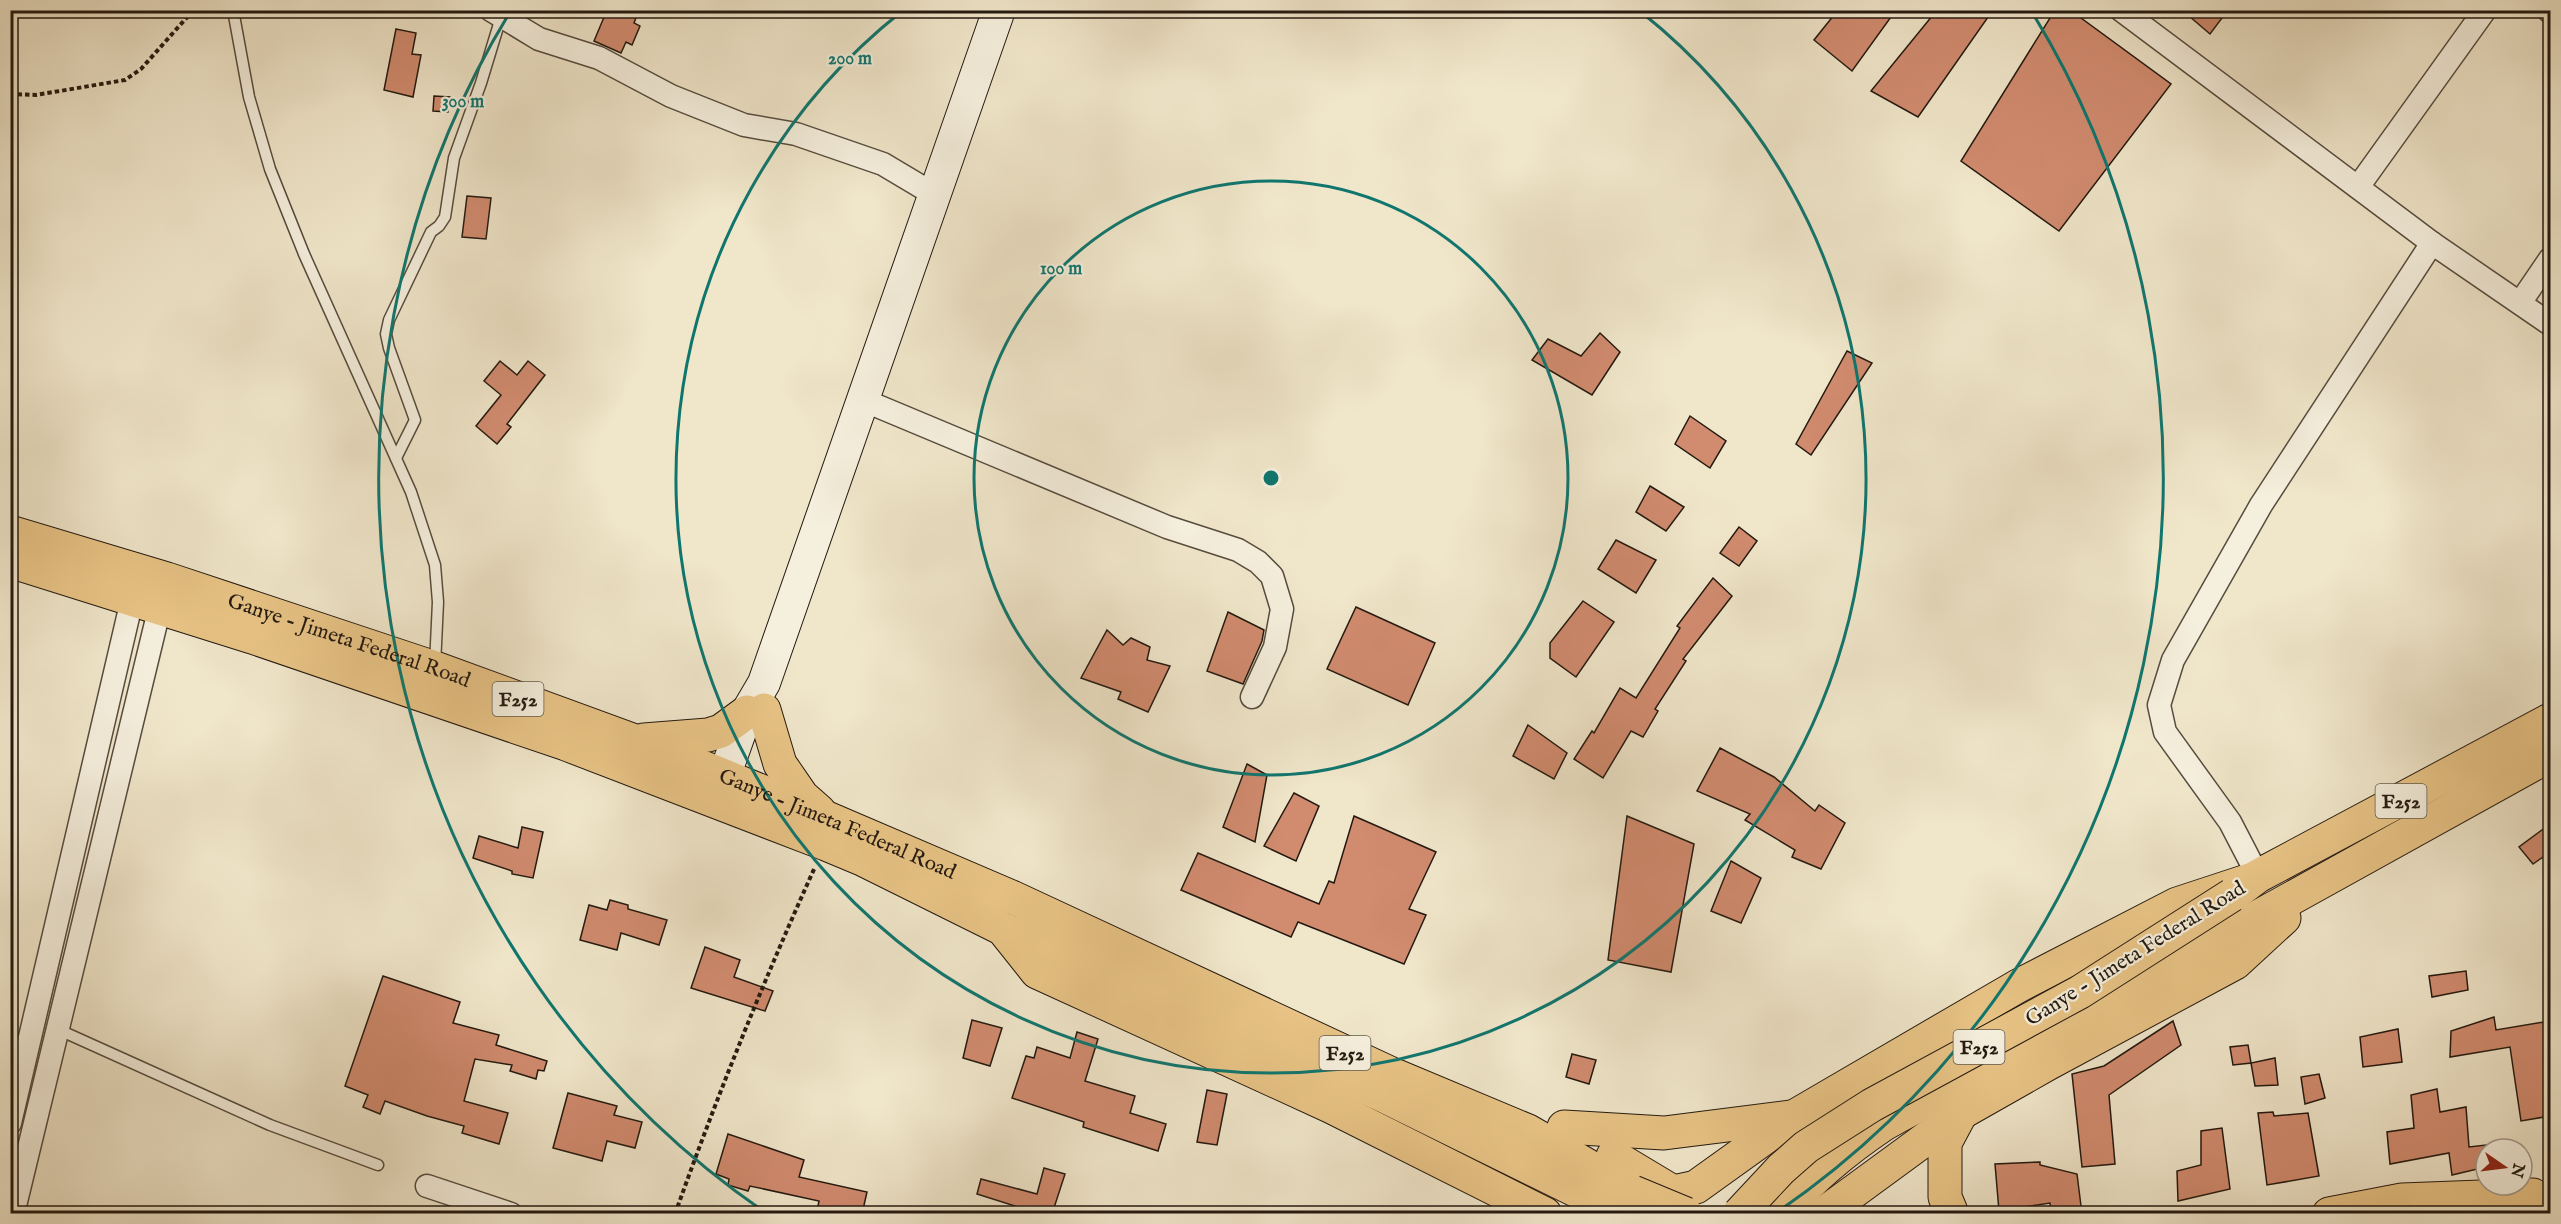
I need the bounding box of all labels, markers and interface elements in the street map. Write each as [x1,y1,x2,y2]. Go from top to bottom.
text: 200 m [828,48,872,71]
text: 300 m [442,91,484,114]
text: 100 m [1040,258,1082,281]
centre of rings [1261,468,1281,488]
street label: Ganye - Jimeta Federal Road [224,588,475,695]
road number: F252 [492,682,544,716]
street label: Ganye - Jimeta Federal Road [715,763,960,887]
road number: F252 [2376,784,2426,818]
street label: Ganye - Jimeta Federal Road [2021,875,2251,1033]
road number: F252 [1954,1030,2004,1064]
road number: F252 [1320,1036,1370,1070]
north arrow [2474,1137,2534,1197]
text: N [2505,1160,2528,1179]

